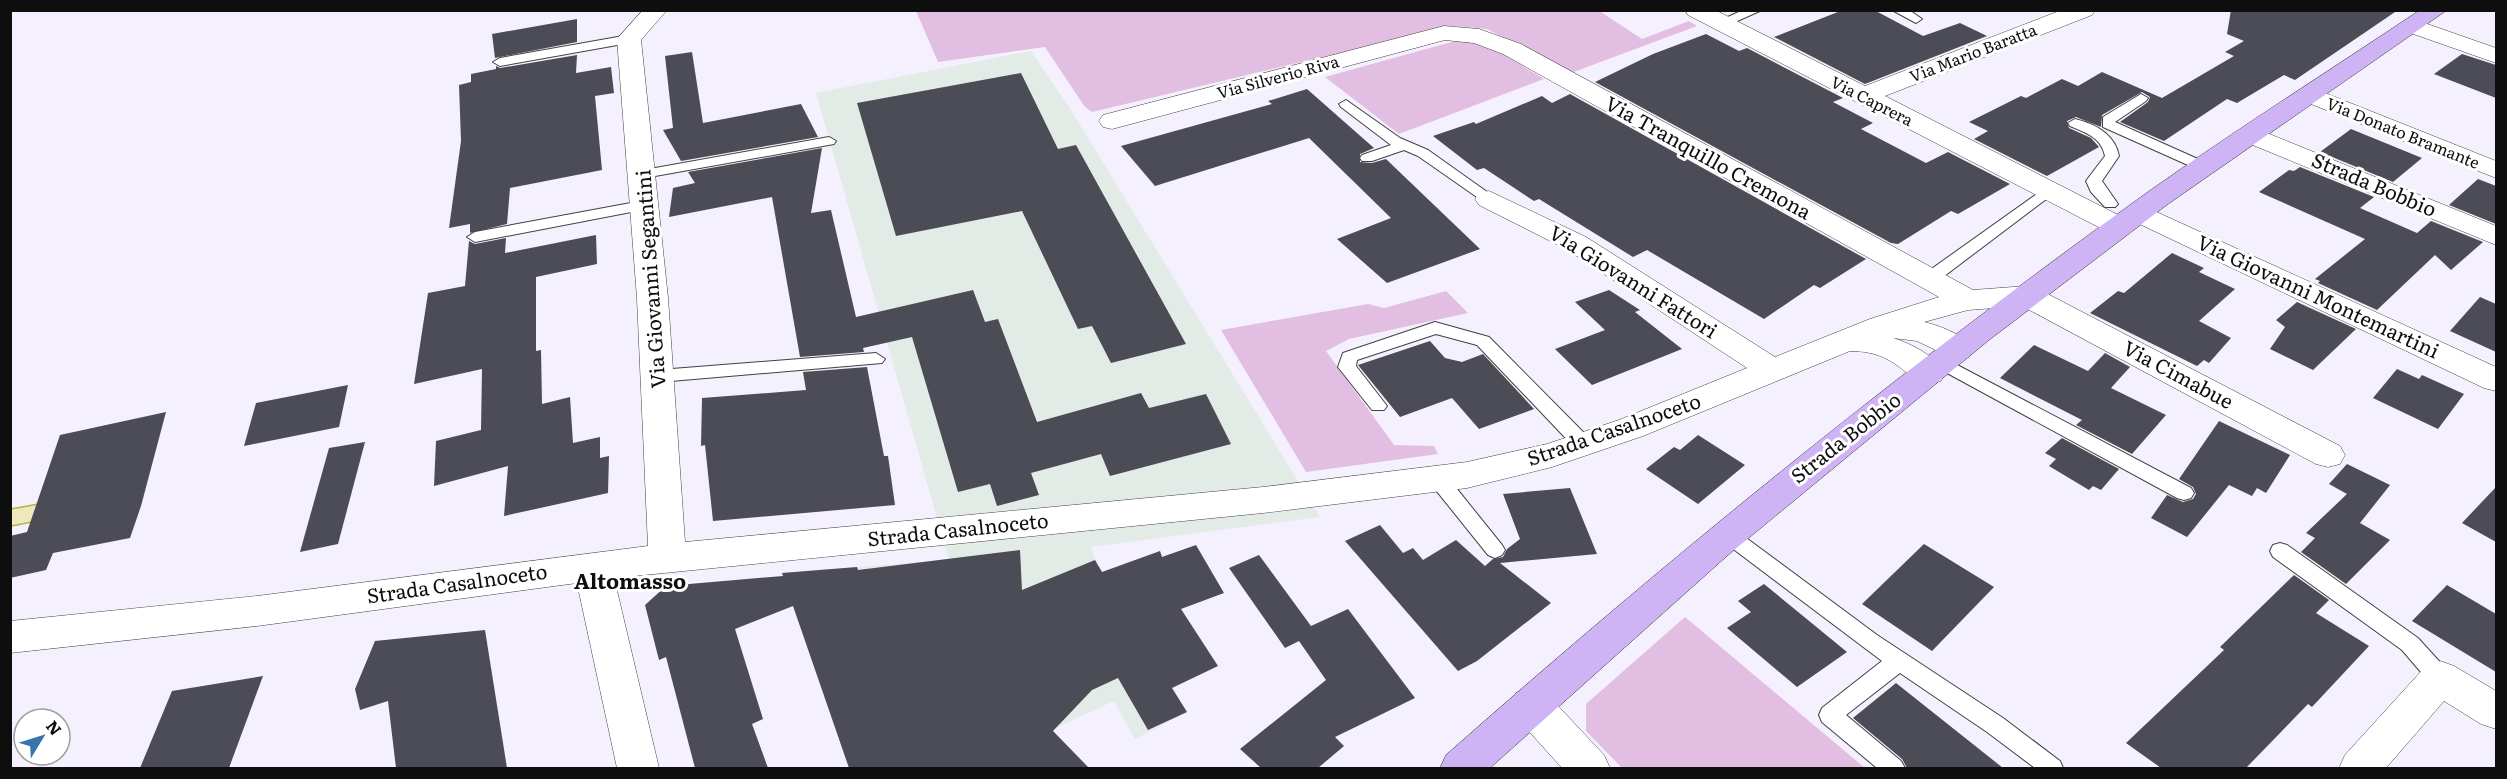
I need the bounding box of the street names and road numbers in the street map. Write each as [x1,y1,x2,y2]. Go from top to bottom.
street label: Via Mario Baratta [1906,17,2040,87]
street label: Via Silverio Riva [1214,48,1342,104]
street label: Via Caprera [1827,69,1918,131]
street label: Via Tranquillo Cremona [1600,87,1818,226]
street label: Via Donato Bramante [2323,90,2484,174]
street label: Strada Bobbio [2308,143,2442,223]
street label: Via Giovanni Segantini [626,168,672,390]
street label: Via Giovanni Fattori [1544,216,1724,344]
street label: Via Giovanni Montemartini [2193,226,2445,365]
street label: Via Cimabue [2118,332,2240,415]
street label: Strada Casalnoceto [1522,384,1704,472]
street label: Strada Bobbio [1783,384,1906,489]
street label: Strada Casalnoceto [866,504,1050,552]
street label: Strada Casalnoceto [365,555,549,610]

